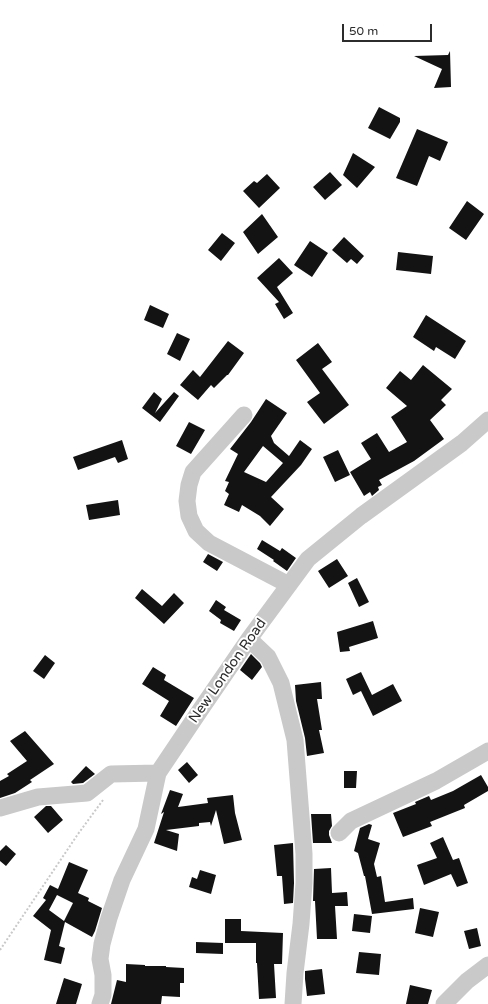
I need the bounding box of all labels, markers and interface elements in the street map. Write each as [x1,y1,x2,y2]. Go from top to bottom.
scale bar [344,16,434,42]
text: 50 m [349,24,378,38]
street label: New London Road [186,616,270,726]

